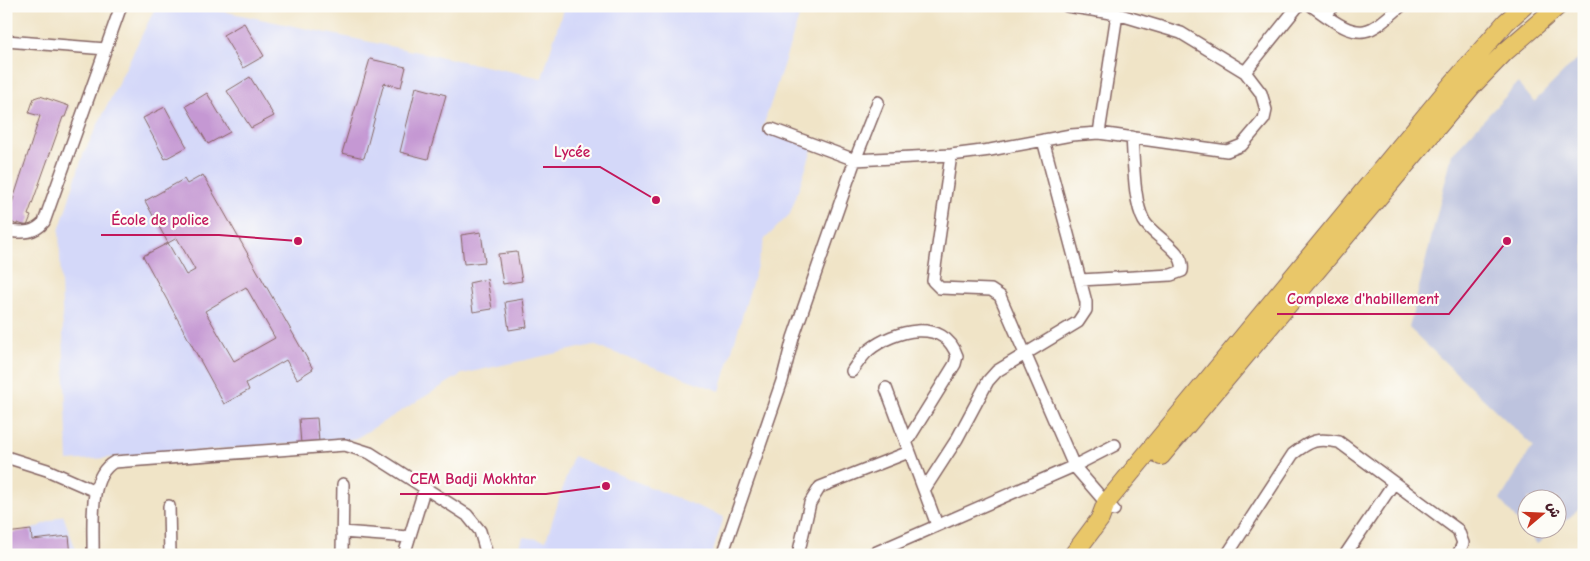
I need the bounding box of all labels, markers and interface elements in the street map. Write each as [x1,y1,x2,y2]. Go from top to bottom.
callout: Lycée [543,137,600,167]
text: Lycée [554,143,590,161]
callout: École de police [101,205,219,235]
text: École de police [111,210,209,229]
callout: Complexe d'habillement [1277,284,1449,314]
text: Complexe d'habillement [1287,290,1440,308]
callout: CEM Badji Mokhtar [400,464,546,494]
text: CEM Badji Mokhtar [410,470,536,488]
north arrow [1518,488,1568,538]
text: ش [1543,500,1564,520]

